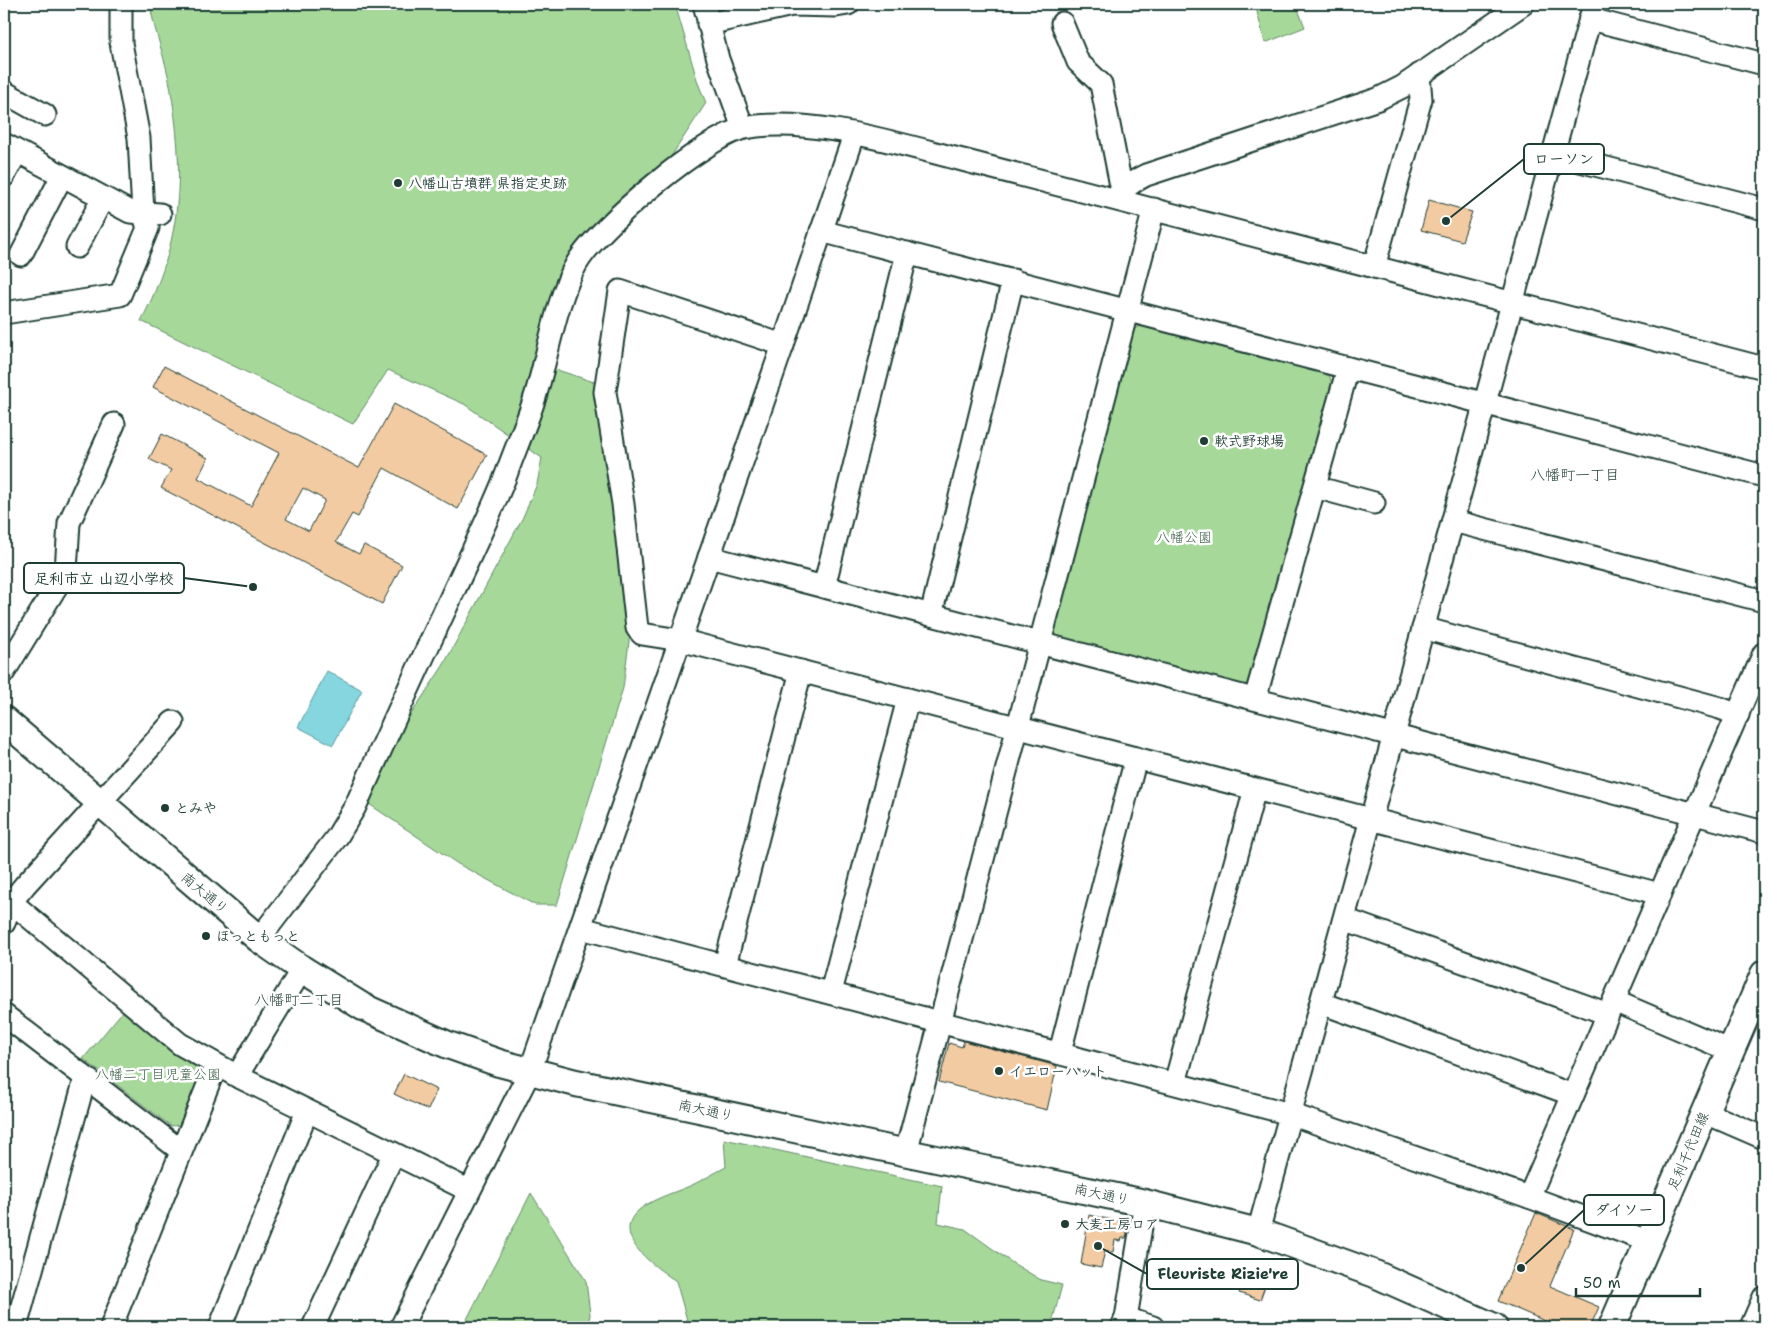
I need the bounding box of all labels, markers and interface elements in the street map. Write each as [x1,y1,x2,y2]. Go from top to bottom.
callout: ローソン [1524,144,1604,174]
text: ローソン [1534,149,1594,169]
place label: 八幡山古墳群 県指定史跡 [408,174,567,192]
marker: 八幡山古墳群 県指定史跡 [392,177,404,189]
place label: 軟式野球場 [1214,432,1284,450]
marker: 軟式野球場 [1198,435,1210,447]
district label: 八幡町一丁目 [1530,465,1620,485]
park label: 八幡公園 [1156,528,1212,546]
callout: 足利市立 山辺小学校 [24,563,184,593]
text: 足利市立 山辺小学校 [34,569,174,589]
place label: とみや [175,799,217,817]
marker: とみや [159,802,171,814]
street label: 南大通り [178,868,232,918]
place label: ほっともっと [216,927,300,945]
marker: ほっともっと [200,930,212,942]
district label: 八幡町二丁目 [254,990,344,1010]
place label: イエローハット [1009,1062,1107,1080]
park label: 八幡二丁目児童公園 [95,1065,221,1083]
marker: イエローハット [993,1065,1005,1077]
street label: 南大通り [677,1095,735,1125]
street label: 足利千代田線 [1663,1109,1713,1193]
street label: 南大通り [1073,1179,1131,1209]
callout: ダイソー [1584,1195,1664,1225]
text: ダイソー [1595,1200,1653,1220]
place label: 大麦工房ロア [1075,1215,1159,1233]
marker: 大麦工房ロア [1059,1218,1071,1230]
callout: Fleuriste Rizie're [1147,1259,1298,1289]
text: Fleuriste Rizie're [1157,1264,1289,1284]
scale bar [1576,1266,1699,1298]
text: 50 m [1583,1273,1621,1293]

